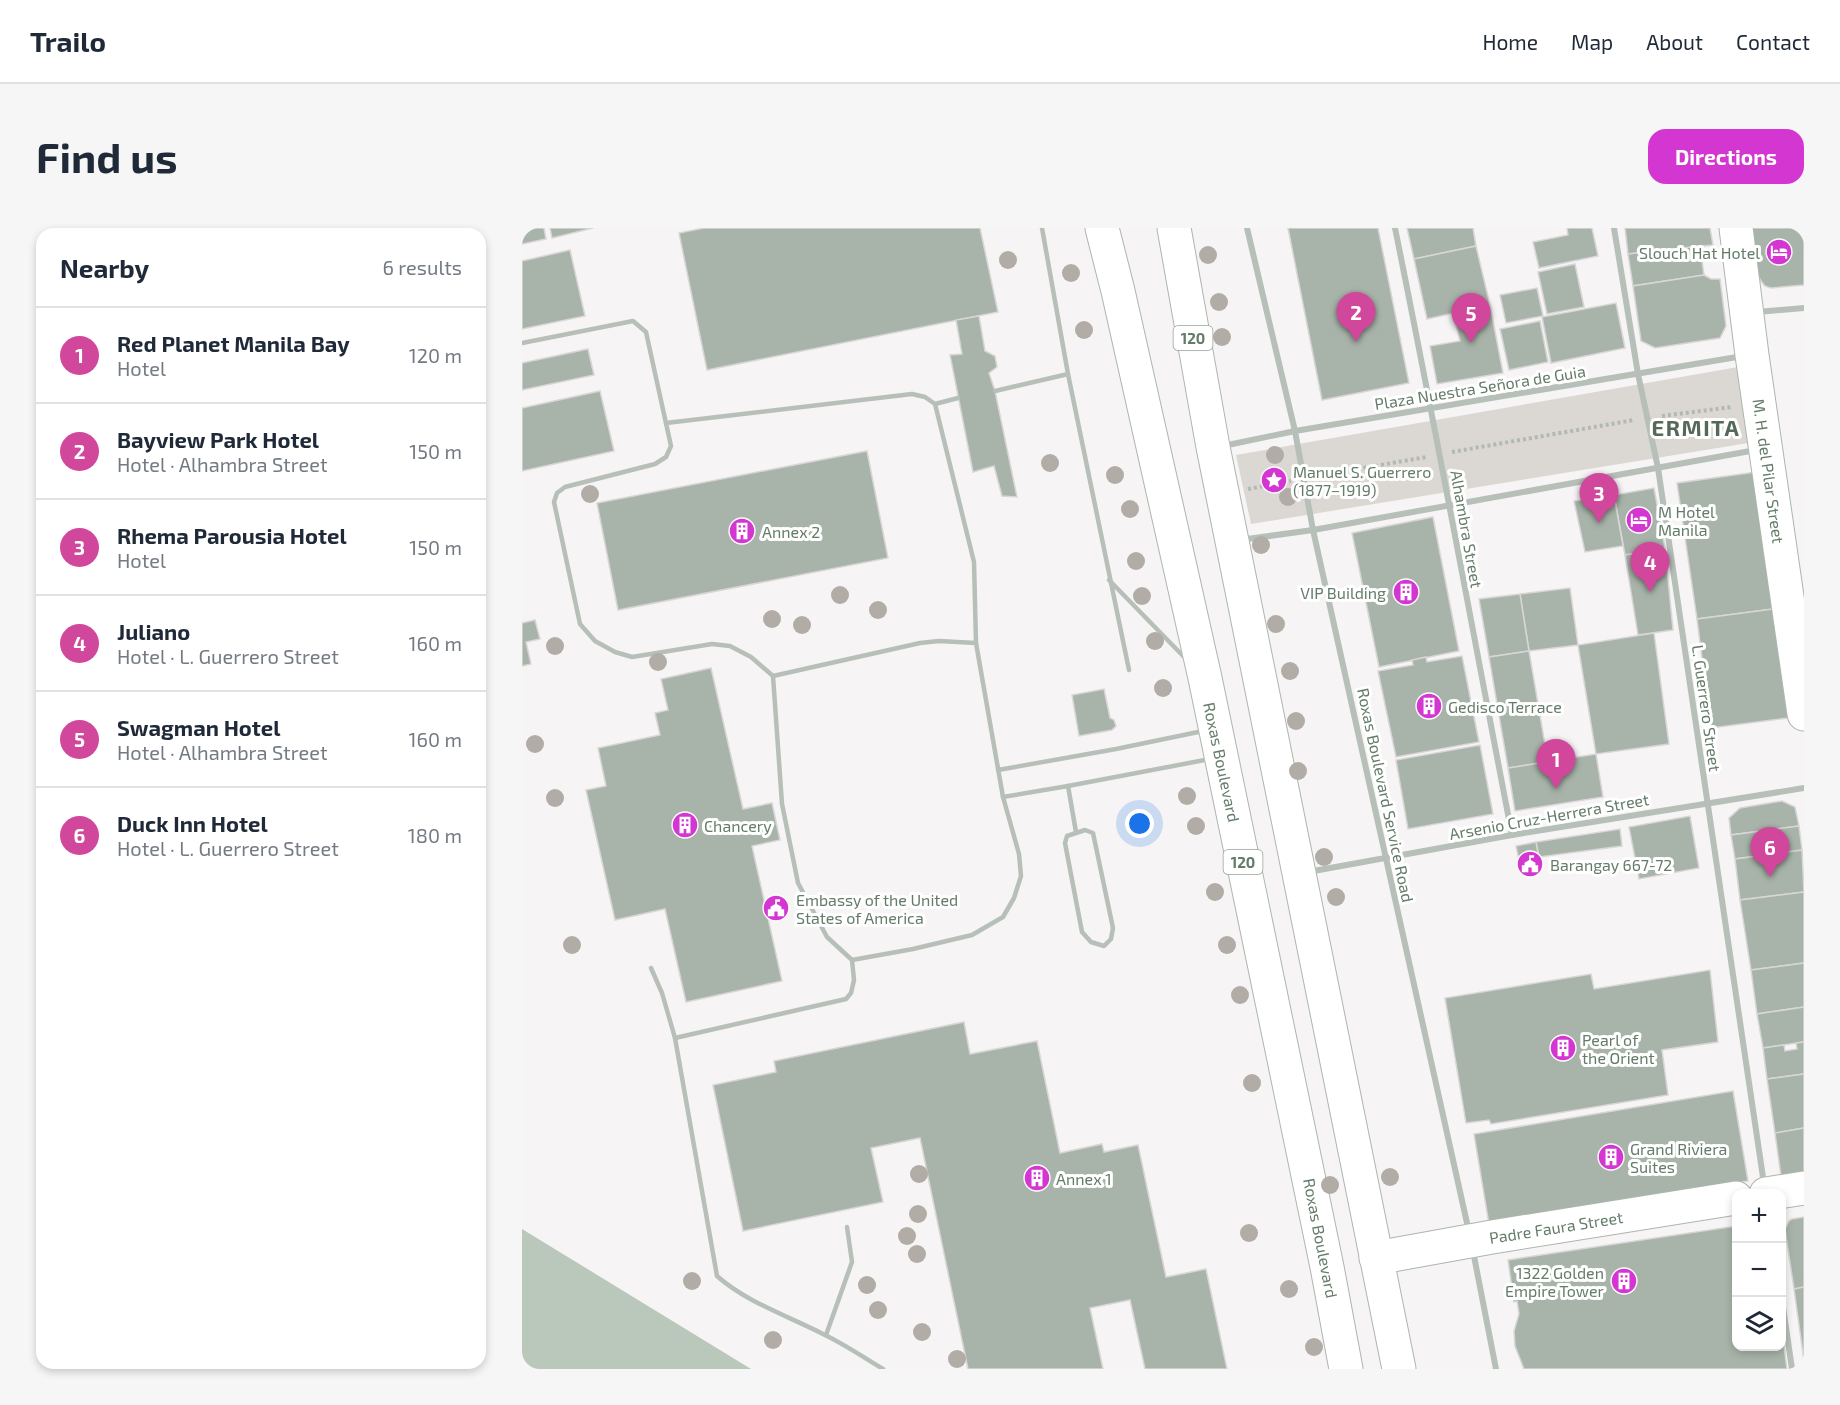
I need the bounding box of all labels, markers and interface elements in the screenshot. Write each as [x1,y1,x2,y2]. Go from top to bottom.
text: Trailo [30,24,106,58]
text: Home [1482,29,1538,54]
text: Map [1571,29,1613,54]
text: About [1646,29,1703,54]
text: Contact [1736,29,1810,54]
button: Directions [1648,129,1804,184]
text: Find us [36,131,178,181]
hotel icon: Slouch Hat Hotel [1764,237,1794,267]
place label: Slouch Hat Hotel [1639,243,1760,262]
text: Nearby [60,252,149,283]
text: 6 results [382,255,462,279]
pin: 2 [1336,292,1376,342]
pin: 5 [1452,294,1490,343]
road number: 120 [1174,326,1212,350]
text: Red Planet Manila Bay [117,330,350,356]
text: 1 [75,343,84,367]
text: 120 m [409,343,462,367]
text: Hotel [117,356,166,380]
street label: Plaza Nuestra Señora de Guia [1373,361,1587,413]
street label: M. H. del Pilar Street [1749,397,1789,545]
district label: ERMITA [1652,414,1740,440]
text: Bayview Park Hotel [117,426,319,452]
text: 2 [74,439,85,463]
text: 150 m [409,439,462,463]
text: Hotel · Alhambra Street [117,452,328,476]
place label: Manuel S. Guerrero (1877–1919) [1293,462,1431,499]
place icon: Manuel S. Guerrero (1877–1919) [1259,465,1289,495]
street label: Alhambra Street [1447,469,1487,589]
pin: 3 [1580,474,1618,523]
place label: M Hotel Manila [1658,502,1715,539]
hotel icon: M Hotel Manila [1624,505,1654,535]
building icon: Annex 2 [727,516,757,546]
text: Rhema Parousia Hotel [117,522,347,548]
place label: Annex 2 [762,522,820,541]
text: 3 [74,535,85,559]
text: 150 m [409,535,462,559]
pin: 4 [1630,542,1670,592]
text: Hotel [117,548,166,572]
building icon: VIP Building [1391,577,1421,607]
place label: VIP Building [1300,583,1386,602]
text: Juliano [117,618,190,644]
text: 4 [73,631,86,655]
text: 160 m [409,631,462,655]
street label: L. Guerrero Street [1689,643,1725,773]
text: Hotel · L. Guerrero Street [117,644,339,668]
street label: Roxas Boulevard Service Road [1354,686,1418,904]
building icon: Gedisco Terrace [1414,691,1444,721]
place label: Gedisco Terrace [1448,697,1562,716]
street label: Roxas Boulevard [1200,701,1244,823]
text: Swagman Hotel [117,714,280,740]
text: 5 [74,727,85,751]
text: 160 m [409,727,462,751]
text: Hotel · Alhambra Street [117,740,328,764]
pin: 1 [1536,740,1576,789]
street label: Arsenio Cruz-Herrera Street [1448,789,1650,843]
your location [1125,809,1154,838]
text: Duck Inn Hotel [117,810,268,836]
building icon: Chancery [670,810,700,840]
place label: Chancery [704,816,772,835]
text: 6 [74,823,85,847]
text: 180 m [408,823,462,847]
pin: 6 [1750,828,1790,877]
text: Hotel · L. Guerrero Street [117,836,339,860]
public building icon: Barangay 667-72 [1515,849,1545,879]
road number: 120 [1224,850,1262,874]
place label: Barangay 667-72 [1550,855,1672,874]
place label: Embassy of the United States of America [796,890,958,927]
public building icon: Embassy of the United States of America [761,893,791,923]
place label: Pearl of the Orient [1582,1030,1655,1067]
building icon: Pearl of the Orient [1548,1033,1578,1063]
place label: Grand Riviera Suites [1630,1139,1727,1176]
building icon: Grand Riviera Suites [1596,1142,1626,1172]
building icon: Annex 1 [1022,1163,1052,1193]
place label: Annex 1 [1056,1169,1112,1188]
street label: Roxas Boulevard [1300,1176,1342,1300]
map controls [1732,1189,1786,1351]
button: + [1732,1189,1786,1243]
street label: Padre Faura Street [1488,1207,1624,1247]
button: − [1732,1243,1786,1297]
place label: 1322 Golden Empire Tower [1505,1263,1605,1300]
building icon: 1322 Golden Empire Tower [1609,1266,1639,1296]
button: layers [1732,1297,1786,1351]

